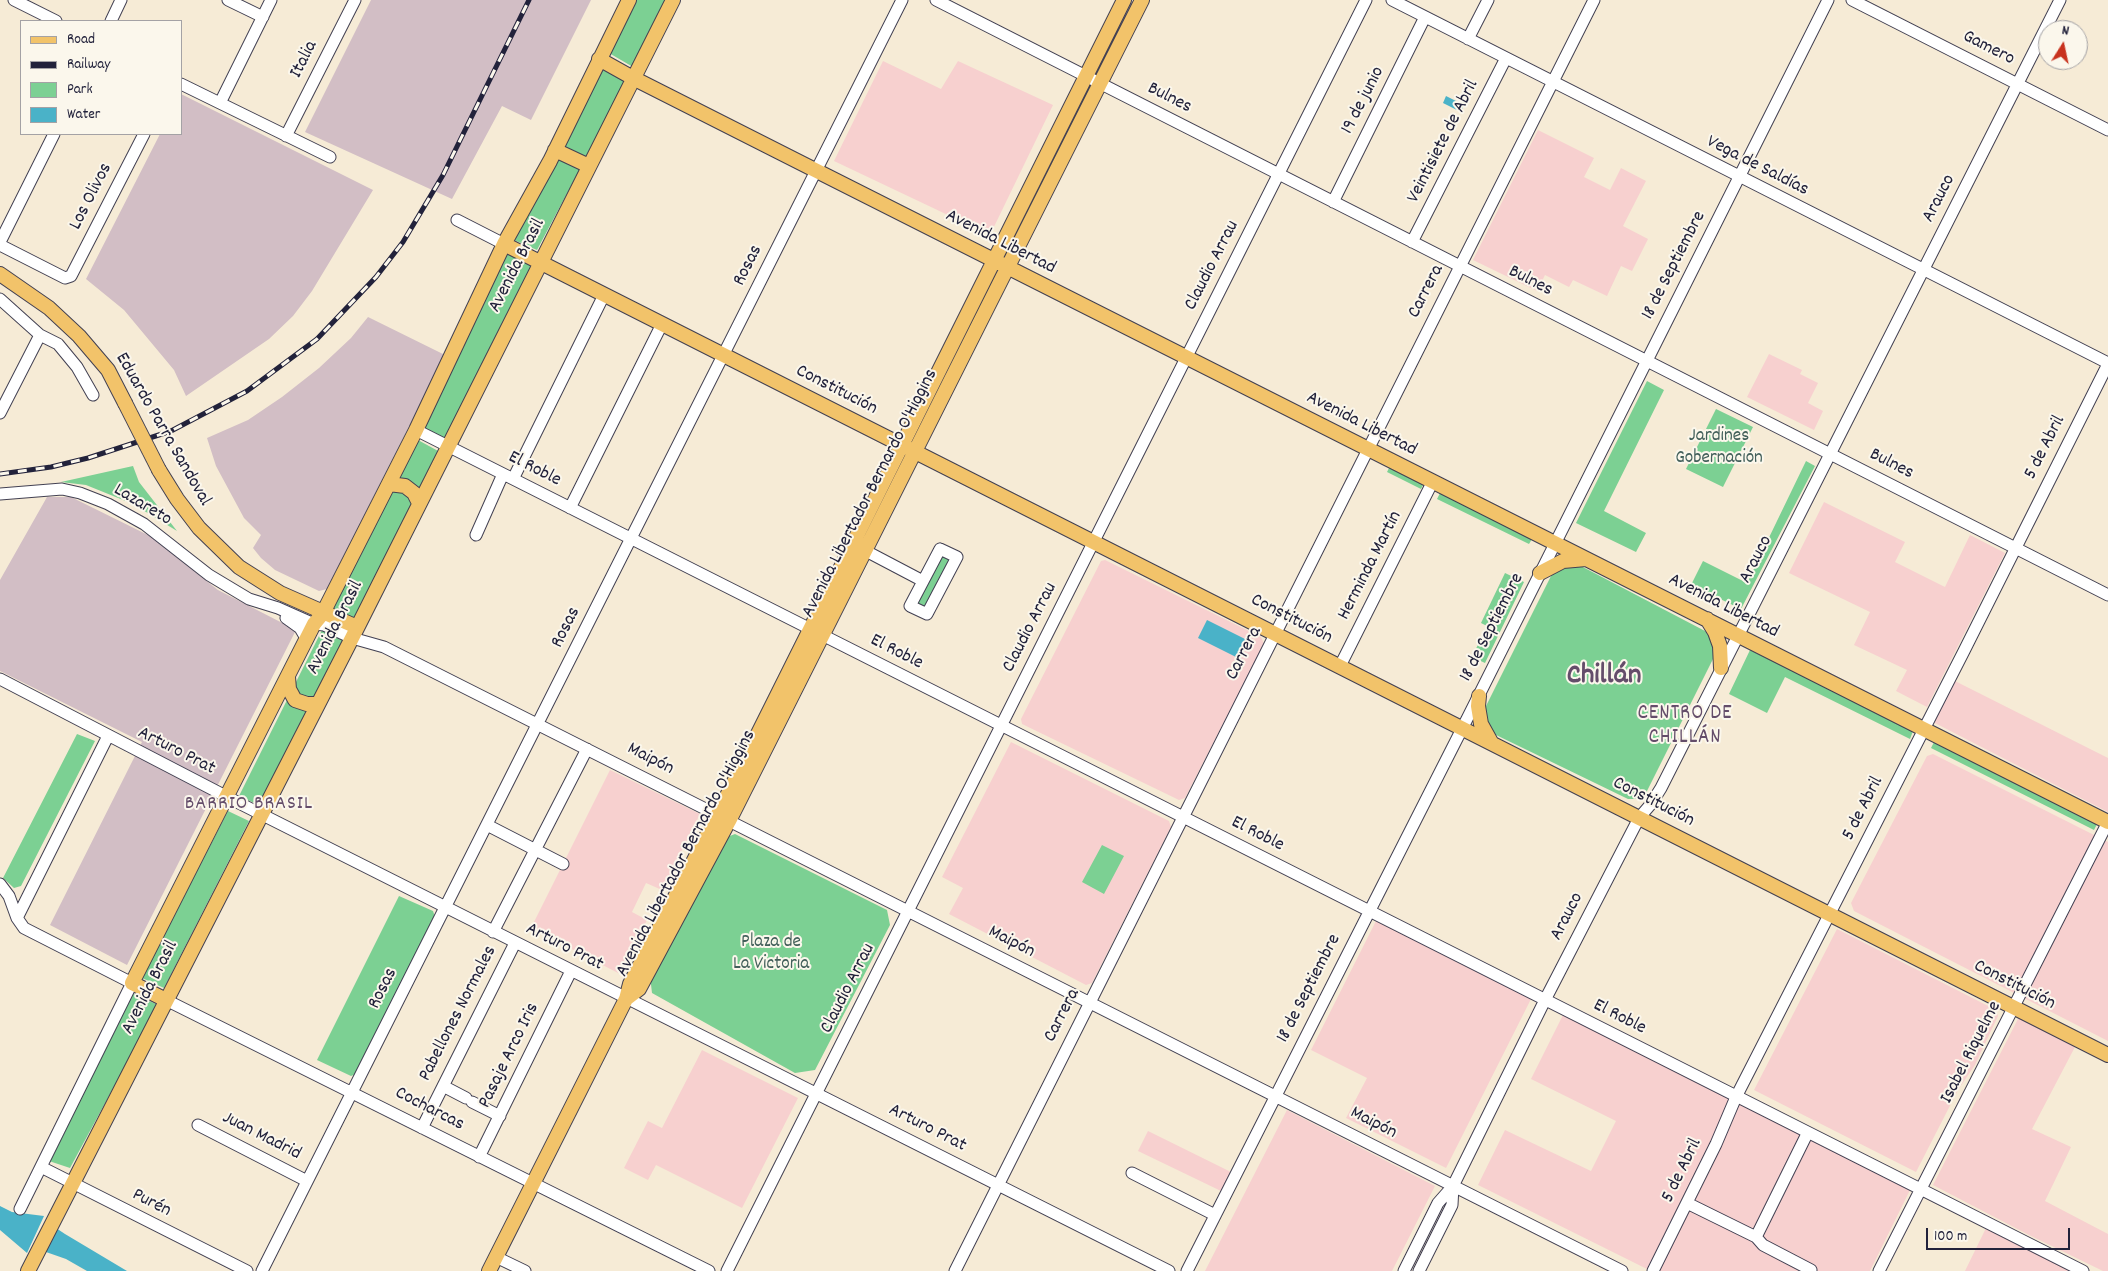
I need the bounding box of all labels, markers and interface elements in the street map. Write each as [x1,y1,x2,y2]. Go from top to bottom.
legend [20,20,182,135]
north arrow [2038,20,2088,70]
text: N [2060,21,2071,42]
street label: Gamero [1958,26,2018,72]
text: Road [67,29,95,51]
street label: Italia [286,38,324,82]
text: Railway [67,54,110,76]
street label: 19 de junio [1337,63,1391,139]
street label: Veintisiete de Abril [1403,77,1485,207]
street label: Bulnes [1143,78,1195,120]
text: Park [67,79,93,101]
text: Water [67,104,100,126]
street label: Vega de Saldías [1702,131,1812,203]
street label: Los Olivos [66,160,118,234]
street label: Arauco [1918,171,1962,227]
street label: Avenida Libertad [941,205,1059,281]
street label: 18 de Septiembre [1638,208,1712,324]
street label: Avenida Brasil [485,215,551,317]
street label: Claudio Arrau [1181,217,1245,315]
street label: Rosas [729,242,769,290]
street label: Bulnes [1504,261,1556,303]
street label: Carrera [1404,262,1450,322]
street label: Eduardo Parra Sandoval [109,349,215,511]
street label: Constitución [791,361,881,421]
street label: Avenida Libertador Bernardo O'Higgins [798,366,944,622]
street label: Avenida Libertad [1302,387,1420,463]
street label: 5 de Abril [2020,412,2072,484]
park label: Jardines Gobernación [1675,426,1763,470]
street label: Bulnes [1865,444,1917,486]
street label: El Roble [504,447,564,493]
street label: Lazareto [109,480,175,532]
street label: Herminda Martín [1334,508,1408,624]
street label: Arauco [1735,532,1779,588]
street label: Avenida Libertad [1664,569,1782,645]
street label: 18 de Septiembre [1456,570,1530,686]
street label: Avenida Brasil [303,577,369,679]
street label: Claudio Arrau [999,579,1063,677]
street label: Constitución [1246,590,1336,650]
street label: Rosas [547,604,587,652]
street label: Carrera [1222,624,1268,684]
street label: El Roble [866,630,926,676]
district label: Chillán [1567,661,1641,695]
district label: CENTRO DE CHILLÁN [1636,702,1734,752]
street label: Arturo Prat [133,723,219,781]
street label: Avenida Libertador Bernardo O'Higgins [612,727,762,981]
street label: Maipón [623,739,677,781]
street label: Constitución [1608,773,1698,833]
street label: 5 de Abril [1838,773,1890,845]
district label: BARRIO BRASIL [183,793,315,817]
street label: El Roble [1227,812,1287,858]
street label: Arauco [1546,889,1590,945]
street label: Arturo Prat [521,919,607,977]
street label: Maipón [984,922,1038,964]
street label: 18 de Septiembre [1273,931,1347,1047]
park label: Plaza de La Victoria [733,932,809,976]
street label: Avenida Brasil [118,937,184,1039]
street label: Claudio Arrau [817,940,881,1038]
street label: Pabellones Normales [415,943,503,1085]
street label: Constitución [1969,956,2059,1016]
street label: Rosas [364,965,404,1013]
street label: Carrera [1040,986,1086,1046]
street label: El Roble [1589,995,1649,1041]
street label: Isabel Riquelme [1936,998,2008,1108]
street label: Pasaje Arco Iris [475,1000,545,1112]
street label: Cocharcas [391,1083,467,1137]
street label: Arturo Prat [884,1100,970,1158]
street label: Maipón [1346,1103,1400,1145]
street label: Juan Madrid [218,1107,304,1167]
street label: 5 de Abril [1658,1135,1708,1207]
street label: Purén [128,1185,174,1223]
scale bar [1928,1218,2072,1250]
text: 100 m [1934,1226,1967,1248]

